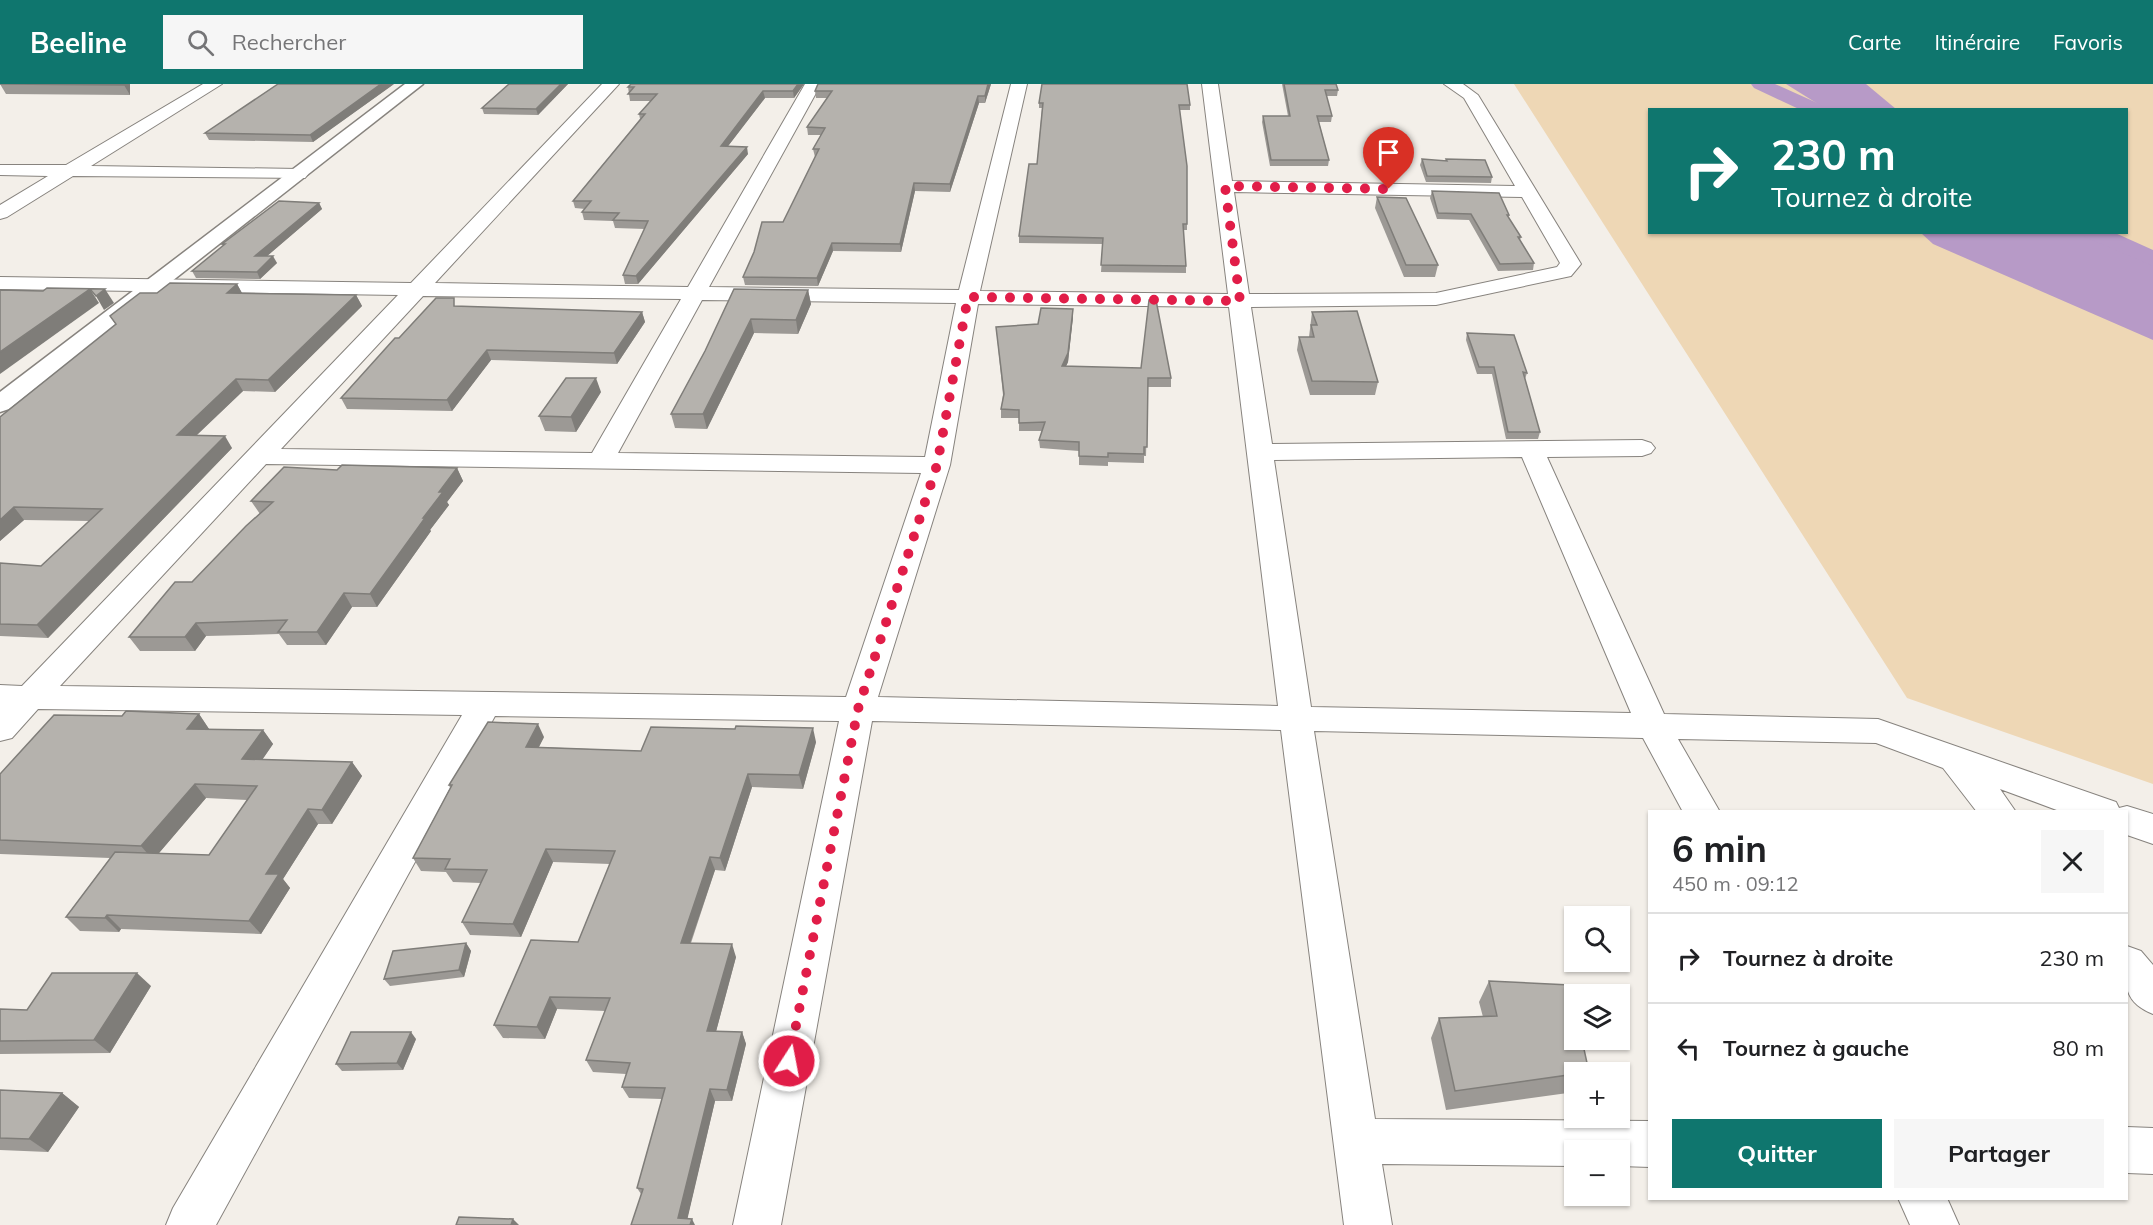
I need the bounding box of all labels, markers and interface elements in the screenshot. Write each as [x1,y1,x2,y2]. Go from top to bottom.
search box [163,15,583,69]
text: Beeline [30,25,127,60]
icon: search [184,26,217,59]
text: Rechercher [232,28,346,56]
text: Carte [1848,29,1902,55]
text: Itinéraire [1935,29,2020,55]
text: Favoris [2053,29,2123,55]
pin [1363,127,1414,189]
text: 230 m [1771,128,1896,181]
icon: right [1672,132,1750,210]
icon: arrive [1372,136,1405,169]
text: Tournez à droite [1771,180,1972,214]
text: 6 min [1672,826,1767,871]
button: close [2041,830,2104,893]
text: 450 m · 09:12 [1672,871,1798,896]
map controls [1564,906,1630,1206]
button: search [1564,906,1630,972]
icon: right [1672,942,1705,975]
text: Tournez à droite [1723,944,1893,972]
text: 230 m [2039,944,2104,972]
button: layers [1564,984,1630,1050]
position arrow [757,1029,821,1093]
icon: left [1672,1032,1705,1065]
text: Tournez à gauche [1723,1034,1909,1062]
text: 80 m [2053,1034,2104,1062]
button: + [1564,1062,1630,1128]
button: Quitter [1672,1119,1882,1188]
button: Partager [1894,1119,2104,1188]
button: − [1564,1140,1630,1206]

